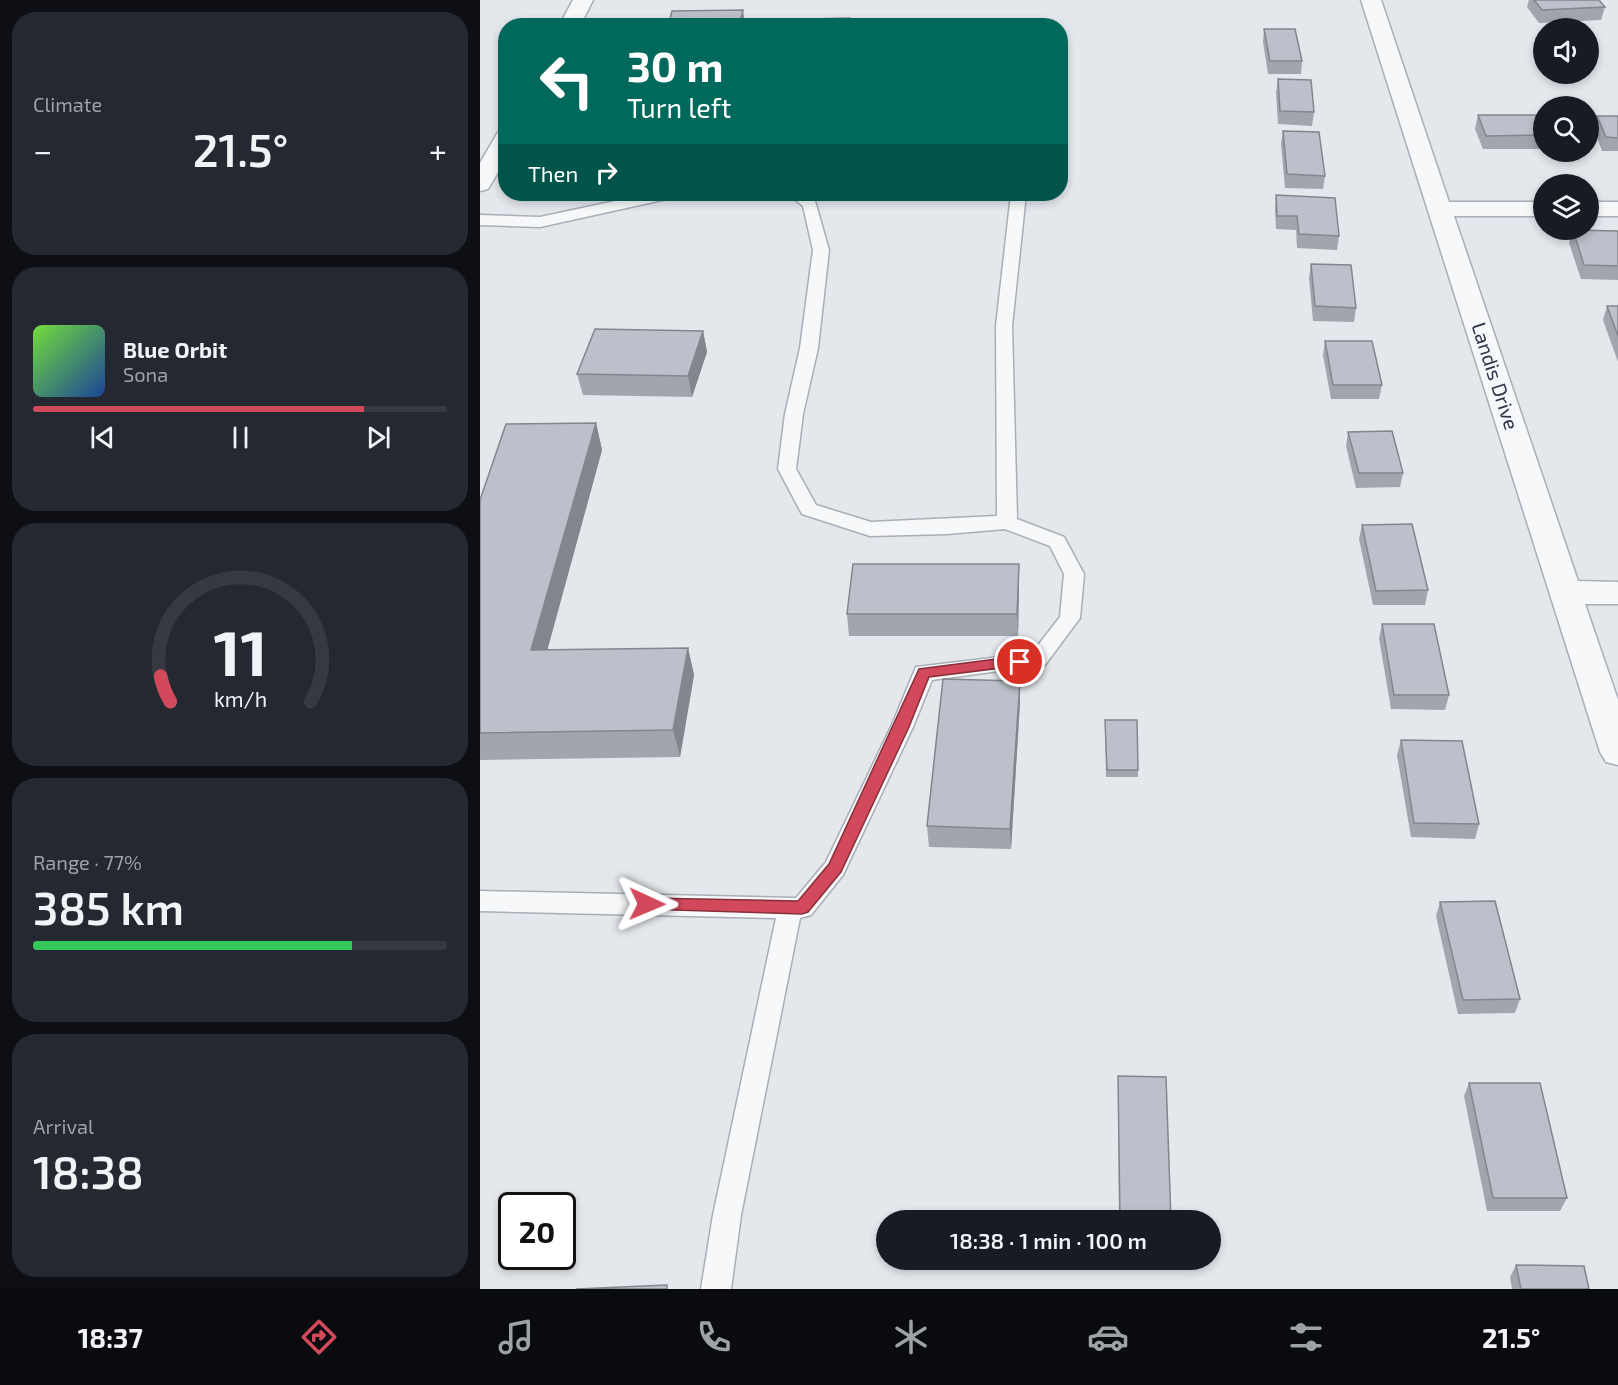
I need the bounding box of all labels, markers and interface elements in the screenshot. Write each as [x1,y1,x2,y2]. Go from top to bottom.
map controls [1533,18,1599,240]
button: sound [1533,18,1599,84]
text: 30 m [627,40,723,90]
icon: left [528,42,606,120]
text: Turn left [627,91,731,123]
text: Climate [33,92,102,116]
button: search [1533,96,1599,162]
text: 21.5° [193,122,288,176]
text: − [33,130,52,170]
text: + [429,130,447,170]
icon: right [590,156,623,189]
text: Then [528,160,578,186]
button: layers [1533,174,1599,240]
street label: Landis Drive [1467,319,1525,432]
text: Blue Orbit [123,336,227,362]
text: Sona [123,362,168,386]
icon: previous [86,421,119,454]
icon: pause [224,421,257,454]
icon: next [362,421,395,454]
text: 11 [213,614,267,689]
pin [994,636,1045,687]
icon: arrive [1003,645,1036,678]
text: km/h [213,686,267,711]
text: Range · 77% [33,850,142,874]
position arrow [615,872,679,936]
text: 385 km [33,880,184,934]
text: Arrival [33,1114,94,1138]
text: 18:38 [33,1144,144,1198]
speed limit sign: 20 [498,1192,576,1270]
text: 18:38 · 1 min · 100 m [950,1227,1147,1253]
icon: directions [298,1316,340,1358]
icon: music [495,1316,537,1358]
icon: phone [693,1316,735,1358]
icon: climate [890,1316,932,1358]
icon: car [1087,1316,1129,1358]
icon: filters [1285,1316,1327,1358]
text: 18:37 [78,1321,143,1353]
text: 21.5° [1482,1321,1540,1353]

